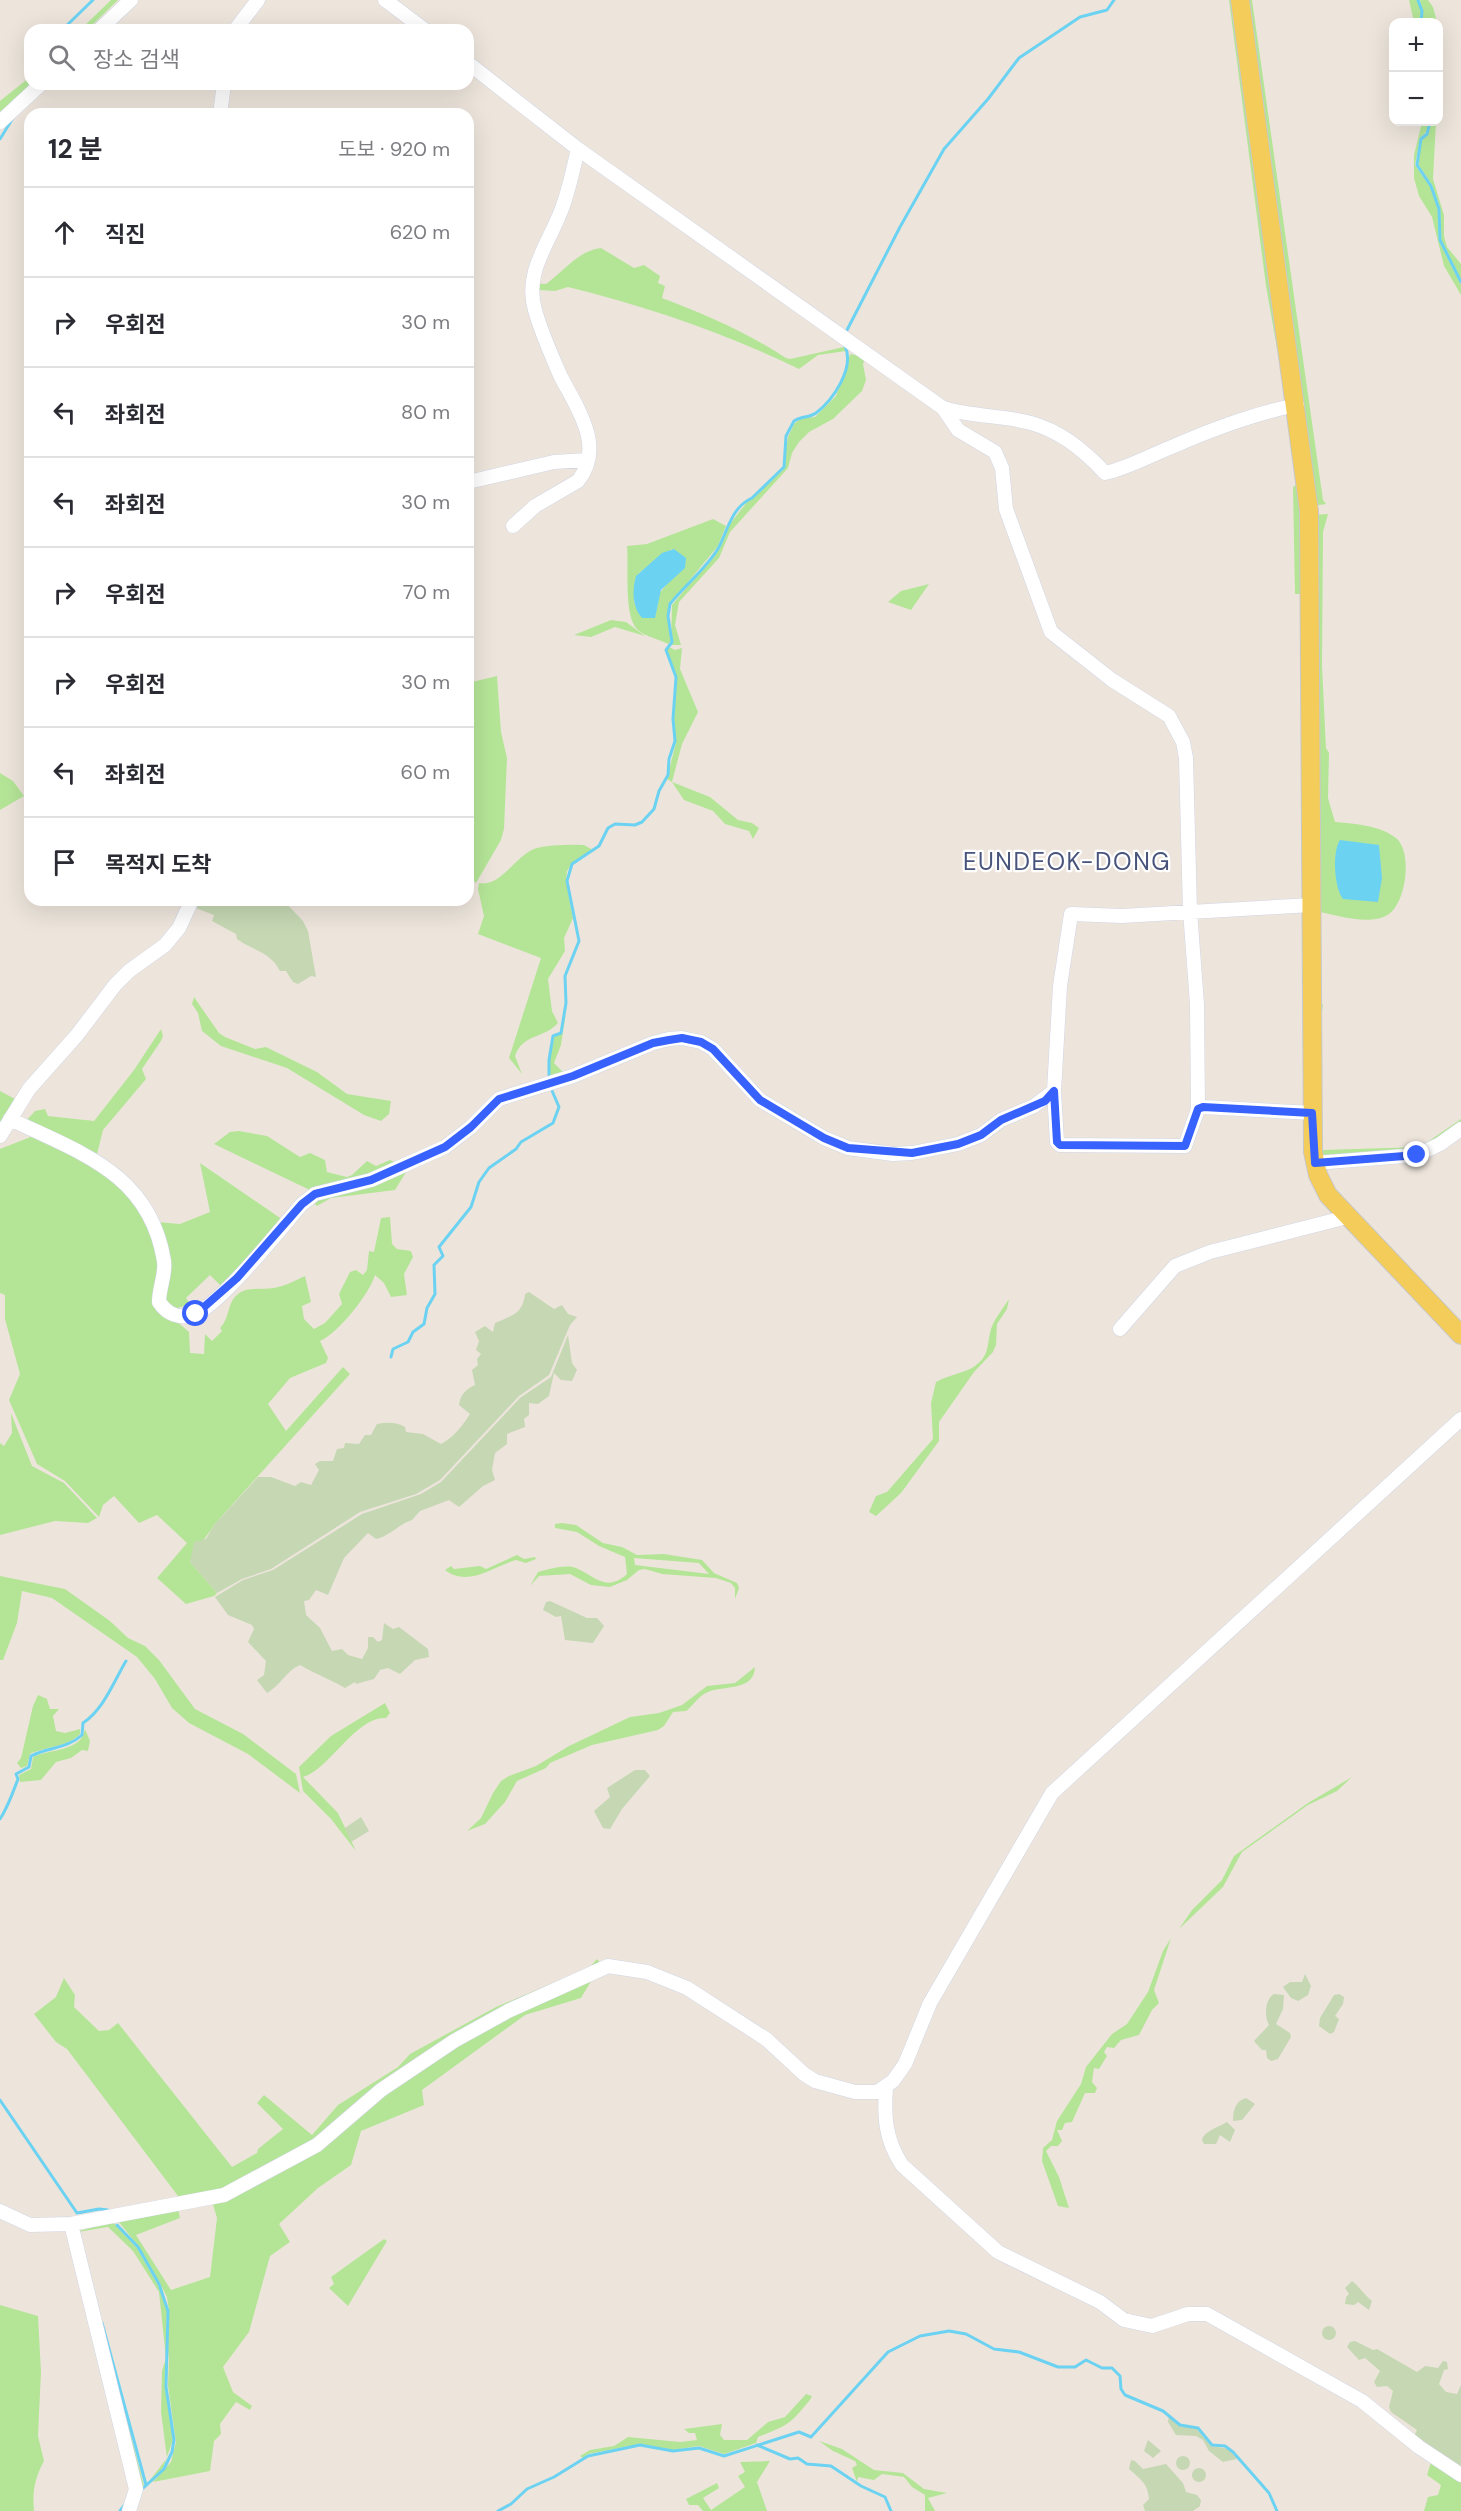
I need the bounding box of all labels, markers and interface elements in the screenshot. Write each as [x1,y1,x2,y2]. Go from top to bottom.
map controls [1389,18,1443,126]
button: + [1389,18,1443,72]
search box [24,24,474,90]
icon: search [45,41,78,74]
text: 장소 검색 [93,45,180,74]
button: − [1389,72,1443,126]
text: 12 분 [48,132,103,166]
text: 도보 · 920 m [338,136,450,162]
icon: ahead [48,216,81,249]
text: 620 m [390,219,450,245]
text: 직진 [105,220,145,249]
icon: right [48,306,81,339]
text: 30 m [401,309,450,335]
text: 우회전 [105,310,166,339]
icon: left [48,396,81,429]
text: 80 m [401,399,450,425]
text: 좌회전 [105,400,166,429]
icon: left [48,486,81,519]
text: 30 m [401,489,450,515]
text: 좌회전 [105,490,166,519]
icon: right [48,576,81,609]
text: 70 m [403,579,450,605]
text: 우회전 [105,580,166,609]
icon: right [48,666,81,699]
text: 30 m [401,669,450,695]
text: 우회전 [105,670,166,699]
icon: left [48,756,81,789]
text: 60 m [401,759,450,785]
text: 좌회전 [105,760,166,789]
icon: arrive [48,846,81,879]
district label: EUNDEOK-DONG [963,846,1171,877]
text: 목적지 도착 [105,850,211,879]
route end [1403,1141,1429,1167]
route start [182,1300,208,1326]

